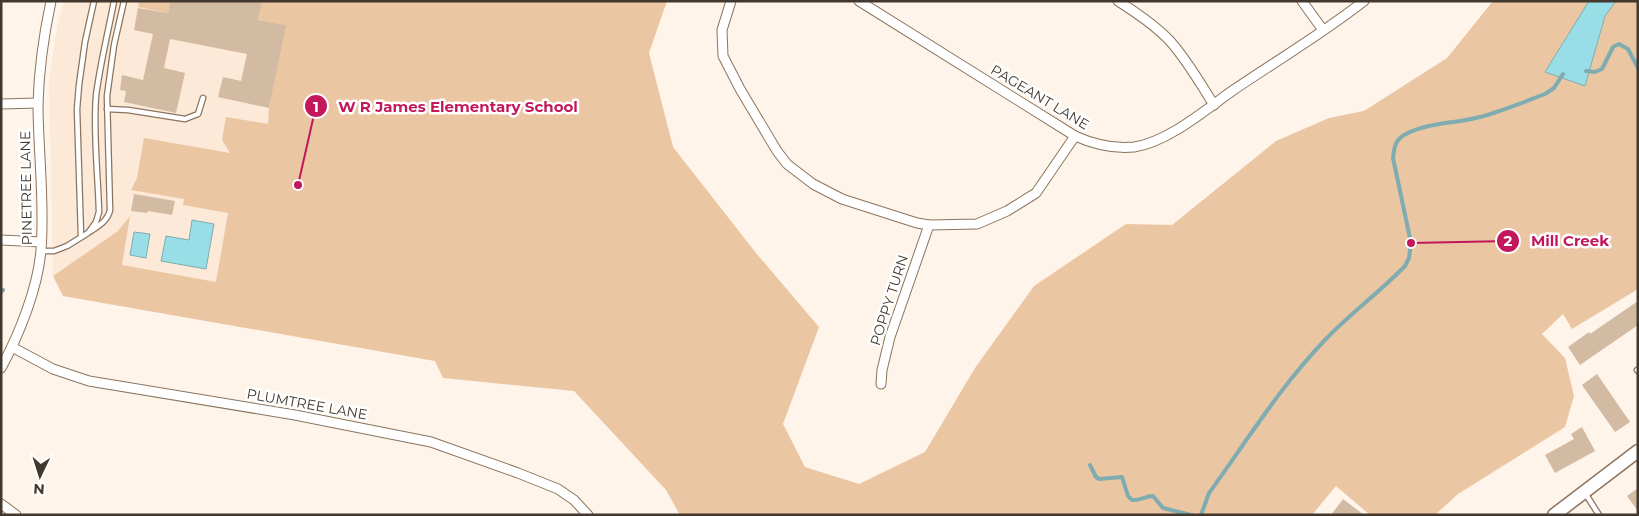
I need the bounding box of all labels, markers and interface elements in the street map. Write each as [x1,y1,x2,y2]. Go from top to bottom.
street label: PAGEANT LANE [988,61,1092,133]
callout: W R James Elementary School [303,91,588,121]
text: 1 [313,97,319,116]
text: W R James Elementary School [338,97,578,116]
street label: PINETREE LANE [16,131,36,245]
callout: Mill Creek [1496,226,1619,256]
text: 2 [1504,231,1513,250]
text: Mill Creek [1531,231,1609,250]
street label: POPPY TURN [866,252,912,348]
street label: PLUMTREE LANE [245,385,369,423]
north arrow [15,451,65,501]
text: N [33,480,45,498]

